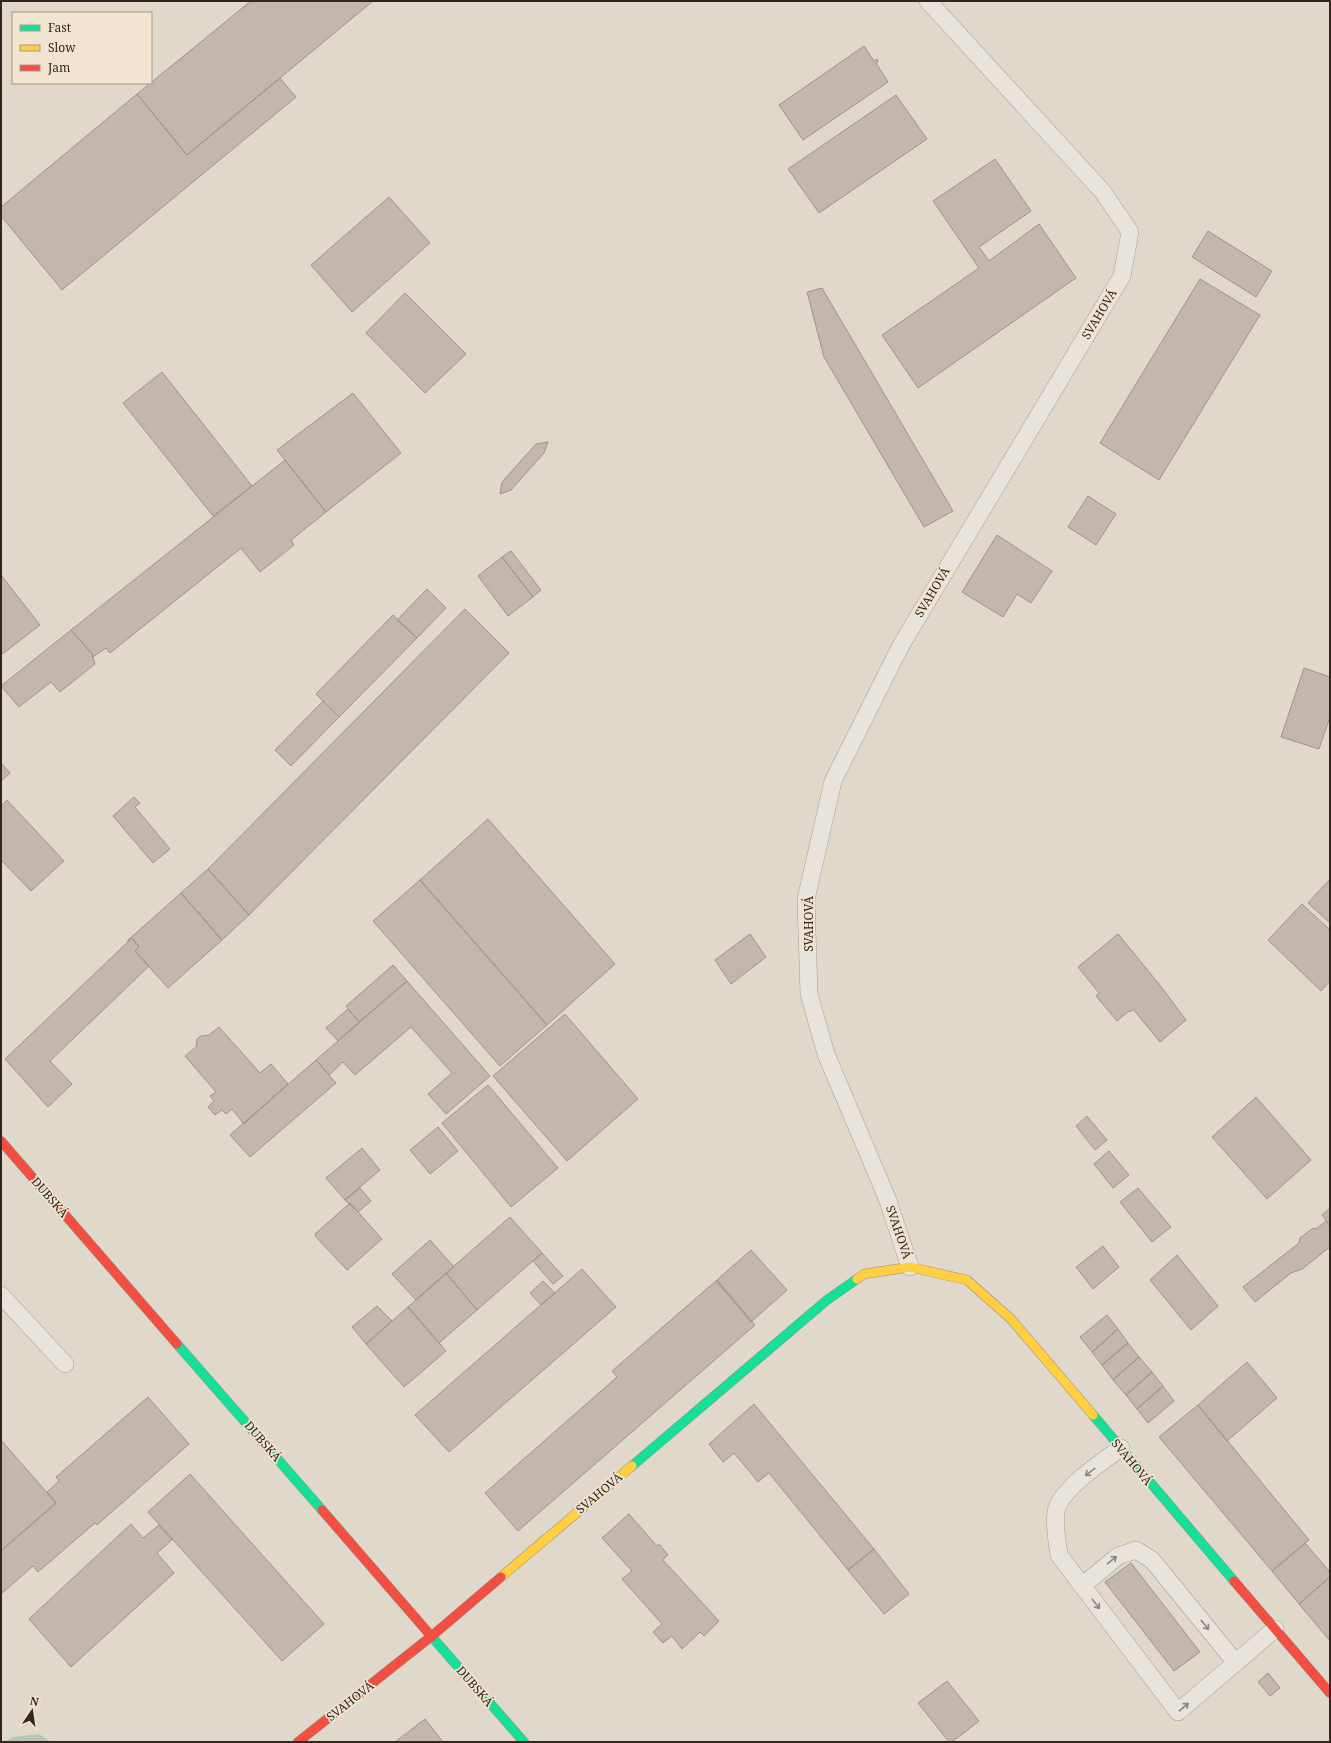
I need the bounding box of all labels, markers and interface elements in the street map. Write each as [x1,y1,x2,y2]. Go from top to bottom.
legend [12,12,152,84]
text: Fast [48,19,71,36]
text: Slow [48,39,76,56]
text: Jam [47,59,70,76]
street label: SVAHOVÁ [1077,285,1121,342]
street label: SVAHOVÁ [910,563,954,620]
street label: SVAHOVÁ [800,896,817,952]
street label: DUBSKÁ [28,1173,73,1221]
street label: SVAHOVÁ [882,1203,916,1262]
street label: DUBSKÁ [241,1417,286,1465]
street label: SVAHOVÁ [1108,1435,1157,1489]
one-way arrow [1084,1467,1095,1476]
street label: SVAHOVÁ [572,1468,626,1517]
one-way arrow [1106,1556,1117,1565]
one-way arrow [1092,1598,1100,1609]
one-way arrow [1201,1619,1209,1630]
street label: DUBSKÁ [453,1662,498,1710]
street label: SVAHOVÁ [323,1677,378,1725]
north arrow [12,1691,52,1731]
text: N [28,1692,41,1709]
one-way arrow [1179,1702,1189,1711]

